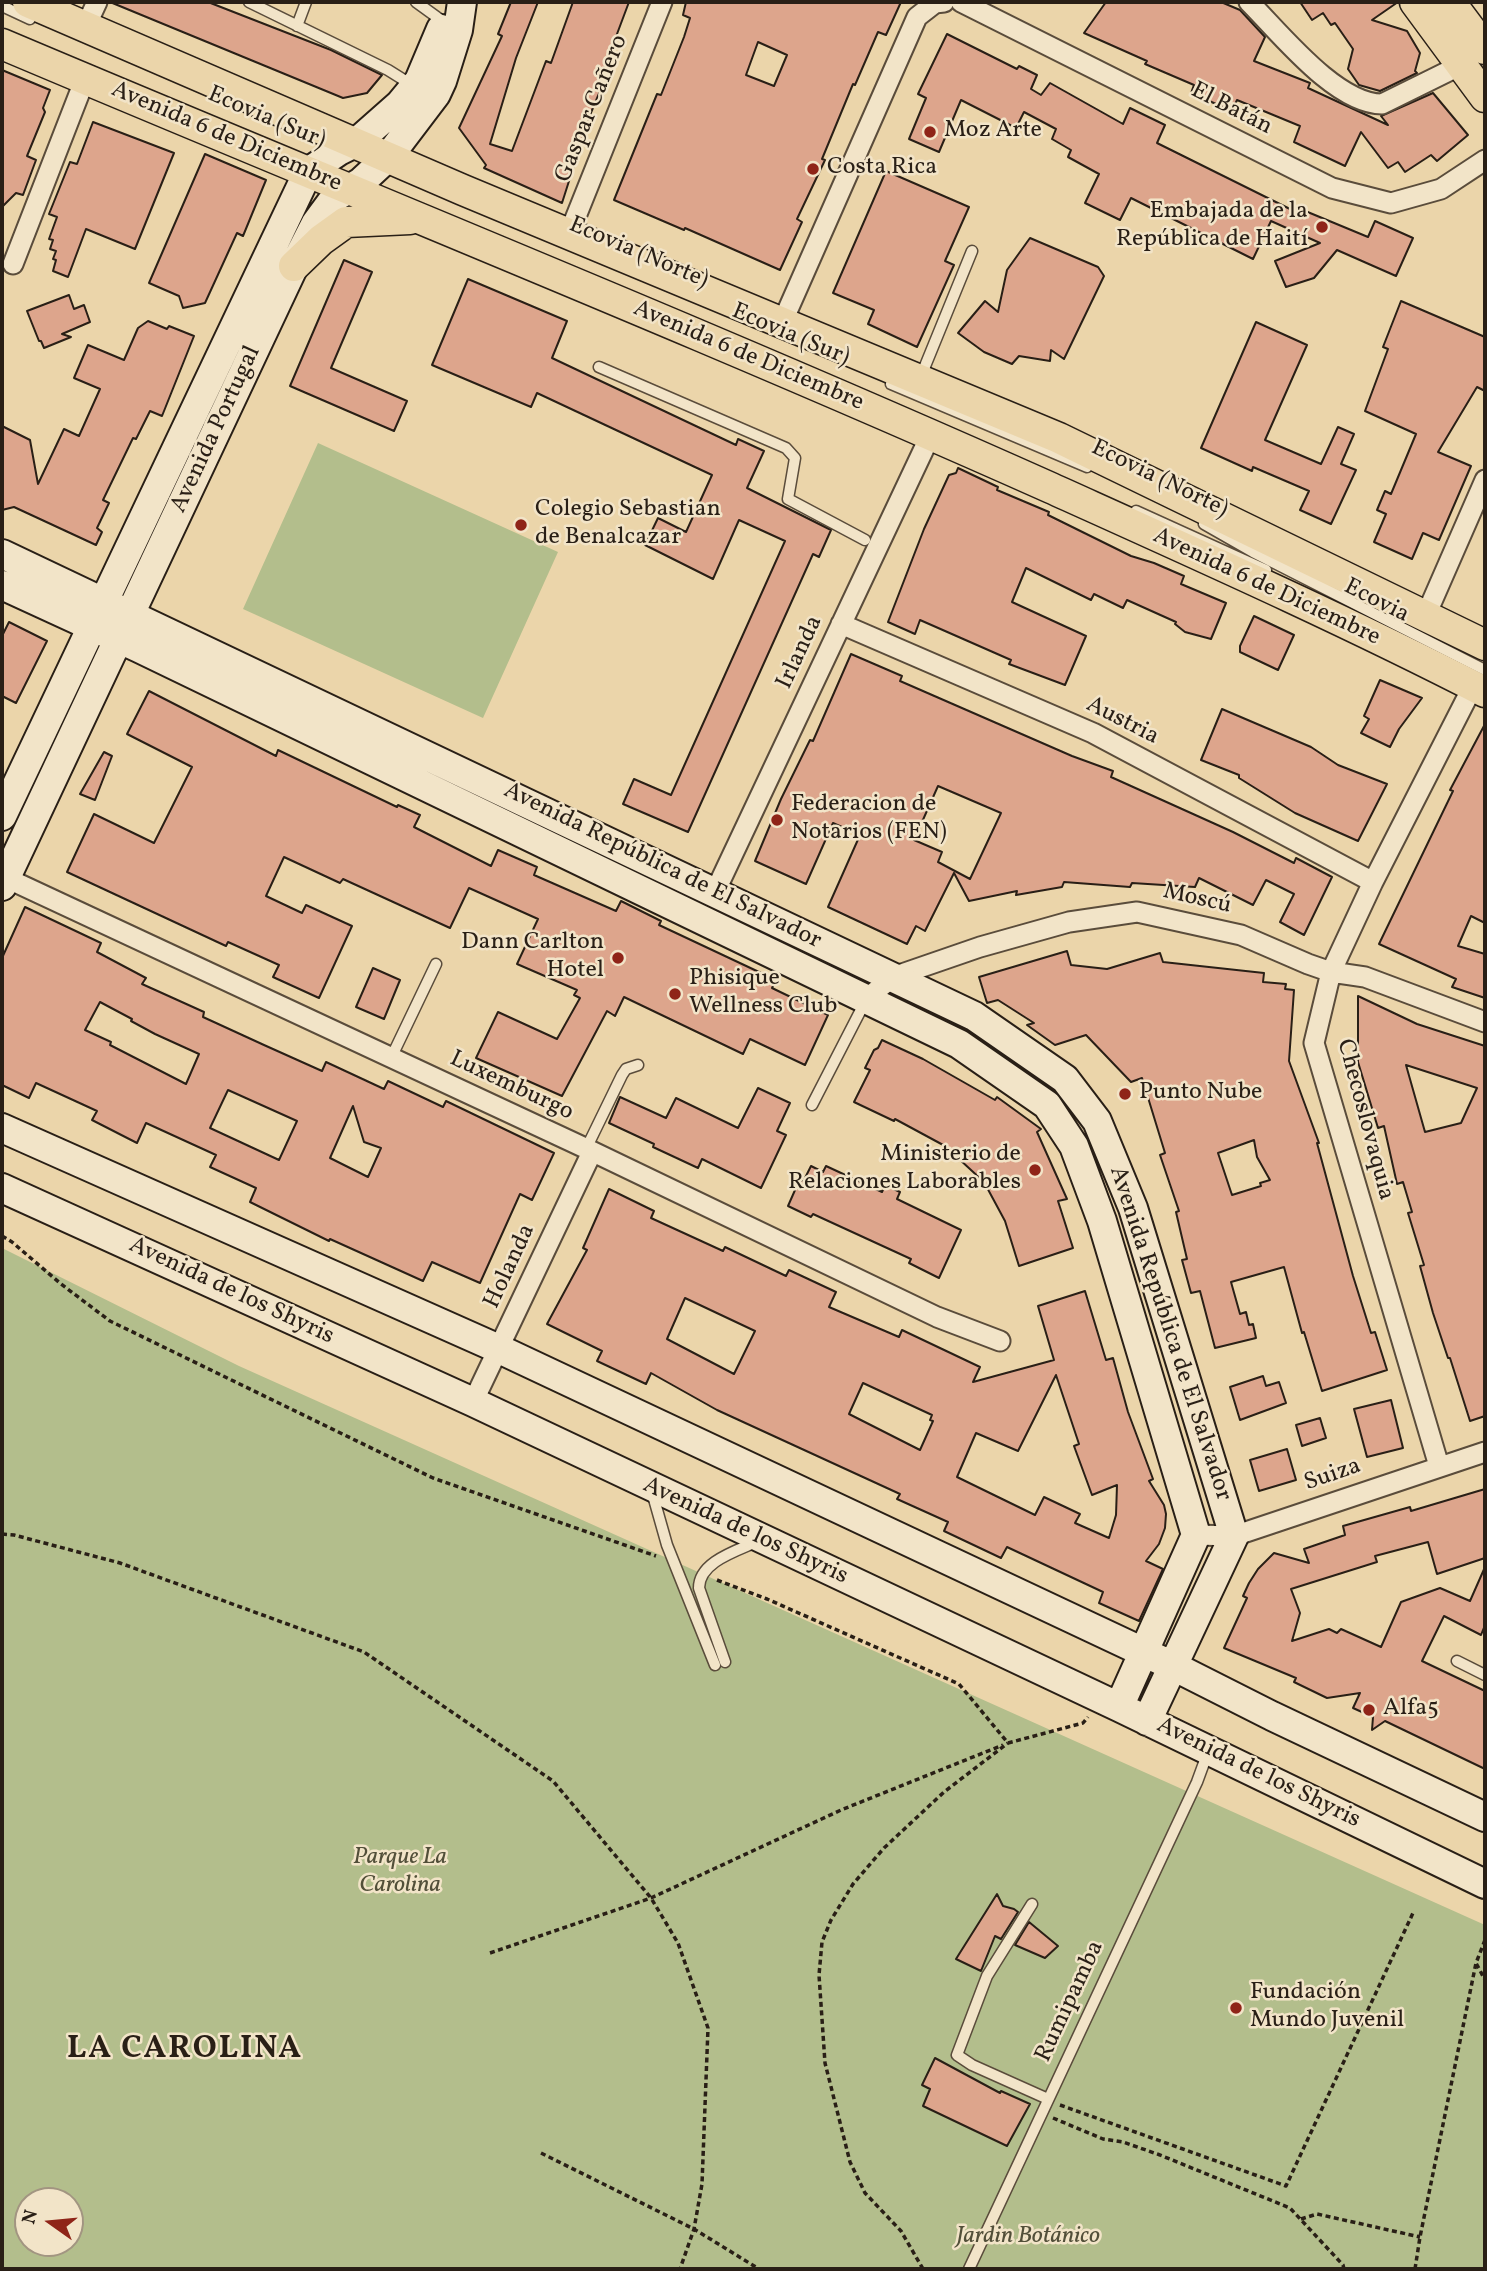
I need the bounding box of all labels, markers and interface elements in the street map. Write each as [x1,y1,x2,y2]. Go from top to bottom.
street label: Gaspar Cañero [550,31,636,187]
street label: Avenida 6 de Diciembre [106,76,346,200]
street label: El Batán [1185,77,1277,143]
street label: Ecovia (Sur) [203,81,329,157]
place label: Moz Arte [944,118,1042,146]
marker: Moz Arte [922,124,938,140]
place label: Costa Rica [827,155,937,183]
marker: Costa Rica [805,161,821,177]
place label: Embajada de la República de Haití [1116,199,1308,255]
street label: Ecovia (Norte) [564,212,712,296]
marker: Embajada de la República de Haití [1314,219,1330,235]
street label: Avenida 6 de Diciembre [628,295,868,419]
street label: Ecovia (Sur) [727,298,853,374]
street label: Avenida Portugal [166,342,268,518]
street label: Ecovia (Norte) [1086,435,1232,525]
place label: Colegio Sebastian de Benalcazar [535,497,721,553]
marker: Colegio Sebastian de Benalcazar [513,517,529,533]
street label: Avenida 6 de Diciembre [1148,523,1384,653]
street label: Ecovia [1338,573,1414,631]
street label: Irlanda [772,612,830,694]
street label: Austria [1081,691,1163,753]
street label: Avenida República de El Salvador [498,777,826,957]
place label: Federacion de Notarios (FEN) [791,792,947,848]
marker: Federacion de Notarios (FEN) [769,812,785,828]
street label: Moscú [1160,878,1234,922]
place label: Dann Carlton Hotel [461,930,604,986]
marker: Dann Carlton Hotel [610,950,626,966]
place label: Phisique Wellness Club [689,966,837,1022]
marker: Phisique Wellness Club [667,986,683,1002]
street label: Checoslovaquia [1329,1036,1399,1204]
street label: Luxemburgo [444,1046,578,1128]
place label: Punto Nube [1139,1080,1262,1108]
marker: Punto Nube [1117,1086,1133,1102]
place label: Ministerio de Relaciones Laborables [788,1142,1021,1198]
marker: Ministerio de Relaciones Laborables [1027,1162,1043,1178]
street label: Avenida República de El Salvador [1101,1163,1237,1505]
street label: Holanda [479,1220,543,1314]
street label: Avenida de los Shyris [124,1232,338,1352]
street label: Suiza [1301,1453,1365,1499]
street label: Avenida de los Shyris [638,1472,852,1592]
place label: Alfa5 [1383,1696,1439,1724]
marker: Alfa5 [1361,1702,1377,1718]
street label: Avenida de los Shyris [1151,1712,1365,1836]
park label: Parque La Carolina [353,1845,447,1901]
street label: Rumipamba [1030,1937,1112,2067]
place label: Fundación Mundo Juvenil [1250,1980,1404,2036]
marker: Fundación Mundo Juvenil [1228,2000,1244,2016]
district label: LA CAROLINA [68,2032,302,2070]
north arrow [14,2187,84,2257]
text: N [16,2207,45,2227]
park label: Jardin Botánico [956,2224,1100,2252]

